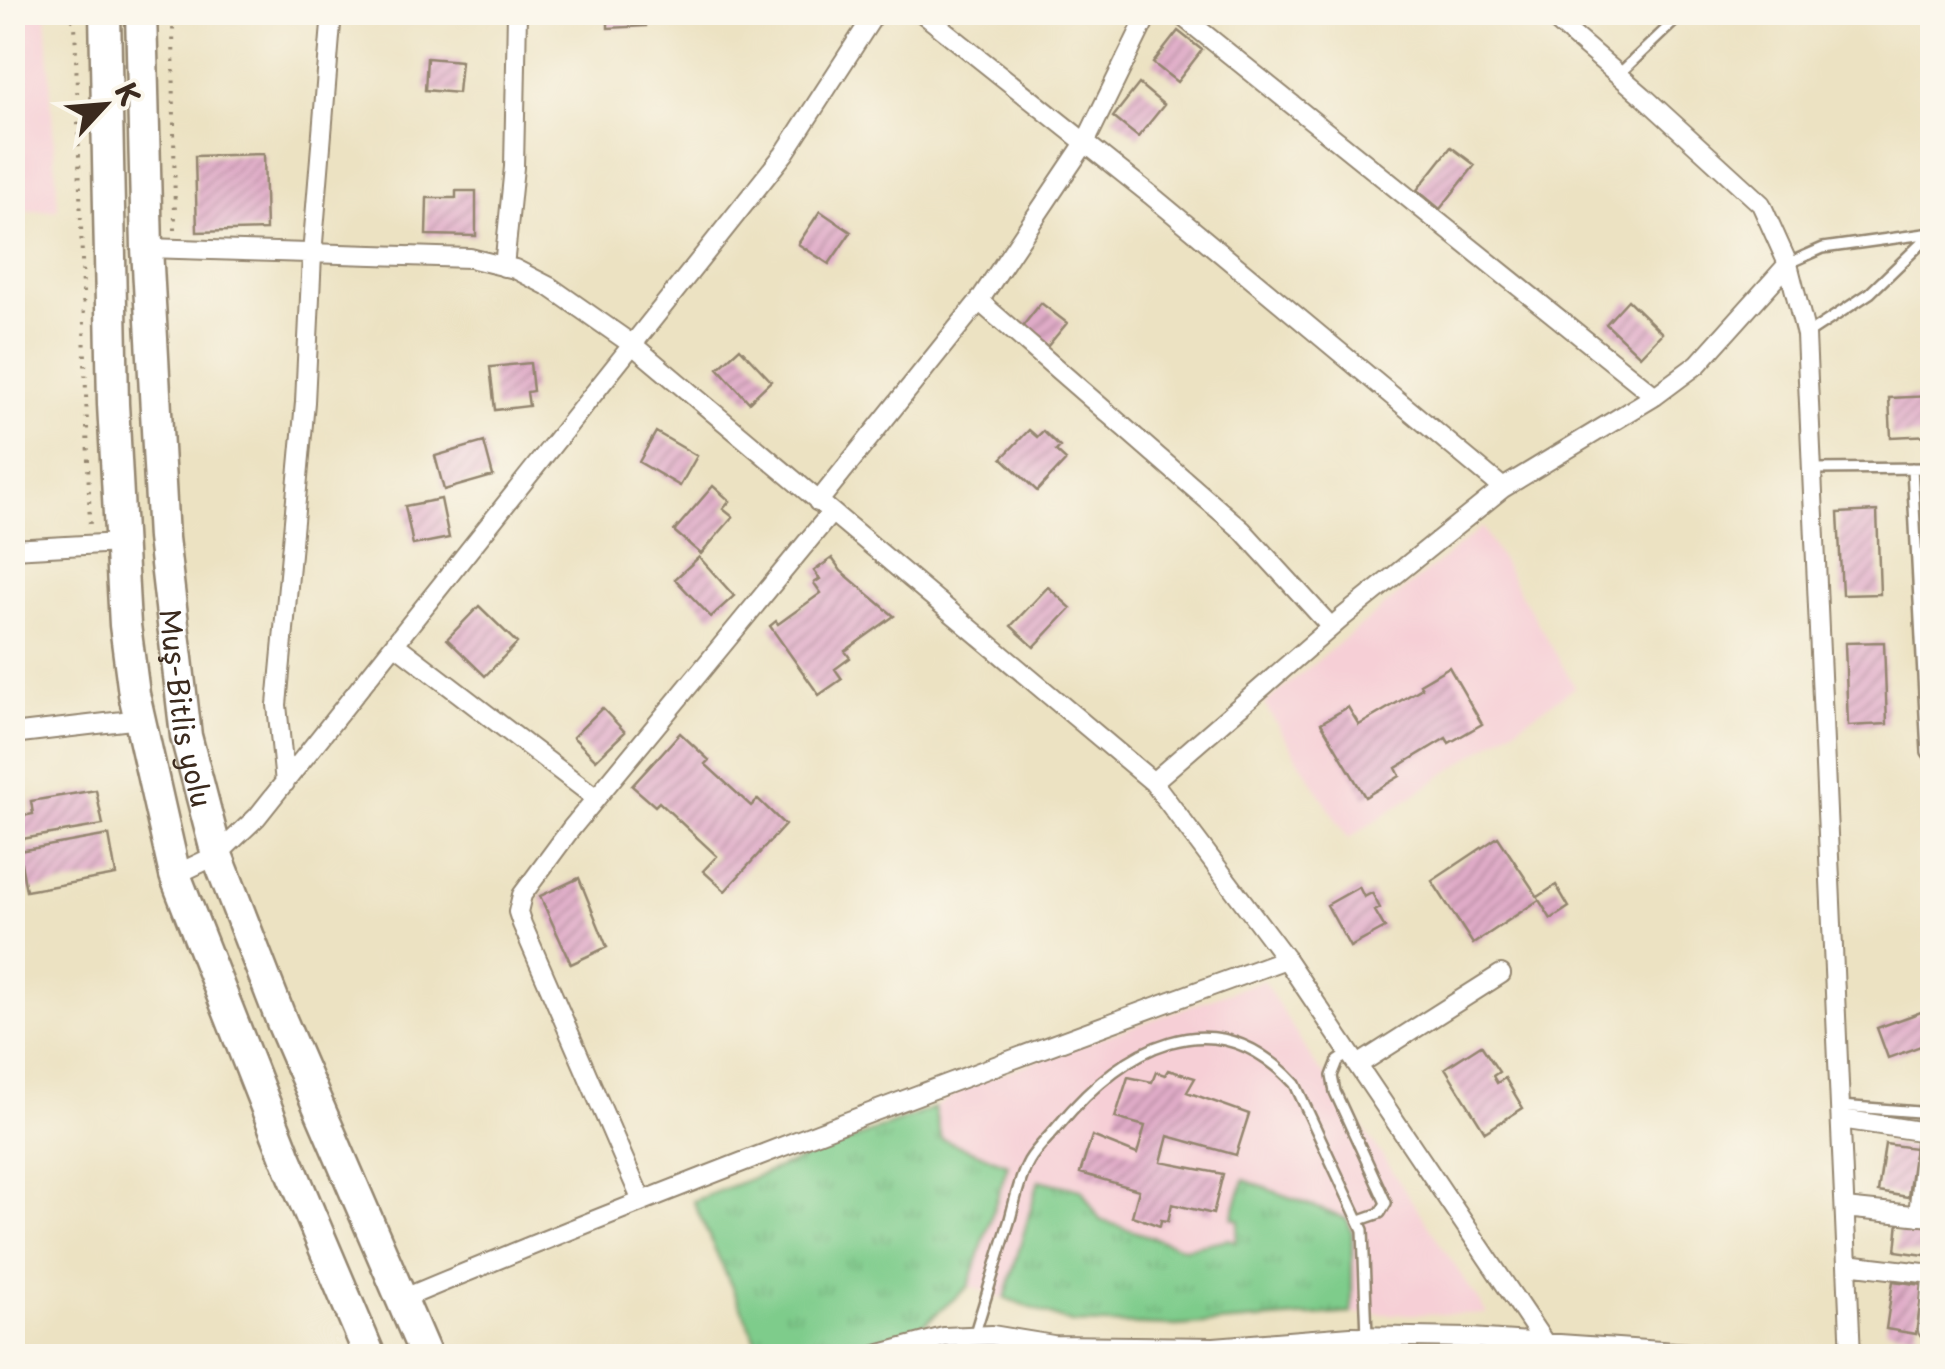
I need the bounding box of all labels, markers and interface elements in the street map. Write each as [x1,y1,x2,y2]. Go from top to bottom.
north arrow [55,55,155,155]
text: K [105,75,153,112]
street label: Muş-Bitlis yolu [150,606,225,811]

